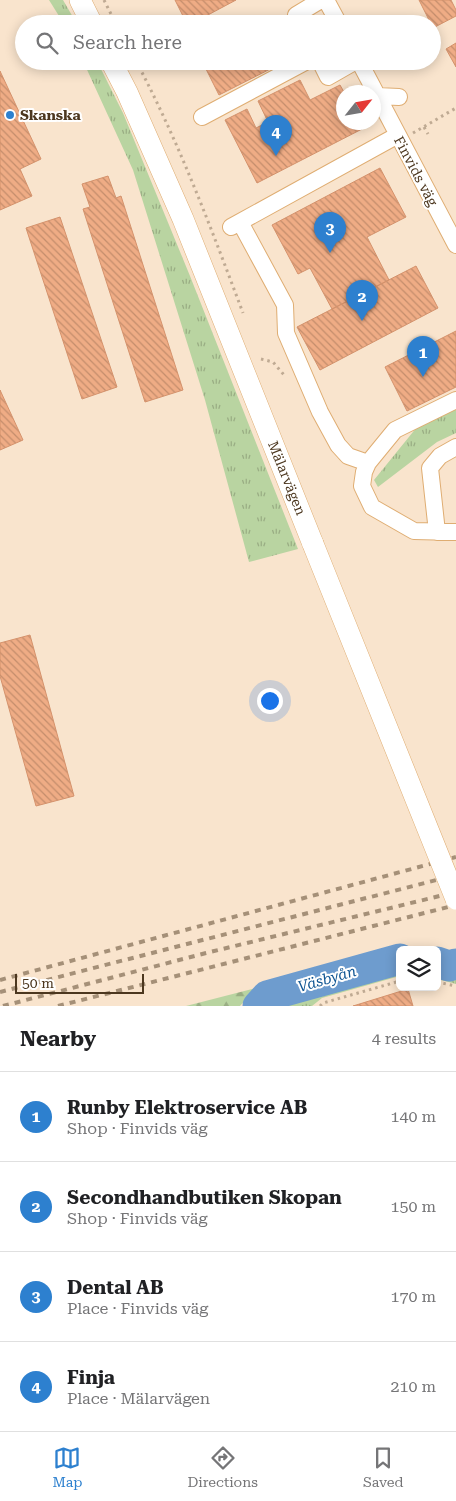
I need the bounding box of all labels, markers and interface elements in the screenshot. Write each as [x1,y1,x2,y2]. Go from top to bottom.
search box [15,15,441,70]
icon: search [33,29,61,57]
text: Search here [73,31,182,54]
north arrow [336,85,381,130]
place label: Skanska [20,107,82,123]
marker: Skanska [4,109,16,121]
pin: 4 [260,115,292,156]
street label: Finvids väg [391,133,441,209]
pin: 3 [314,212,346,253]
pin: 2 [346,280,378,321]
pin: 1 [407,336,439,377]
street label: Mälarvägen [265,439,309,517]
your location [257,688,283,714]
map controls [396,946,441,991]
button: layers [396,946,441,991]
water label: Väsbyån [296,962,358,996]
scale bar [15,971,144,994]
text: 50 m [22,975,54,991]
text: Nearby [20,1027,96,1051]
text: 4 results [372,1029,436,1048]
text: Runby Elektroservice AB [67,1096,307,1119]
text: 1 [32,1107,40,1126]
text: 140 m [390,1107,436,1126]
text: Shop · Finvids väg [67,1119,208,1138]
text: Secondhandbutiken Skopan [67,1186,342,1209]
text: 2 [32,1197,40,1216]
text: 150 m [390,1197,436,1216]
text: Shop · Finvids väg [67,1209,208,1228]
text: Dental AB [67,1276,164,1299]
text: 3 [32,1287,40,1306]
text: 170 m [390,1287,436,1306]
text: Place · Finvids väg [67,1299,208,1318]
text: Finja [67,1366,115,1389]
text: 4 [32,1377,40,1396]
text: 210 m [390,1377,436,1396]
text: Place · Mälarvägen [67,1389,210,1408]
tab: Map [53,1444,82,1490]
tab: Directions [187,1444,258,1490]
tab: Saved [363,1444,404,1490]

